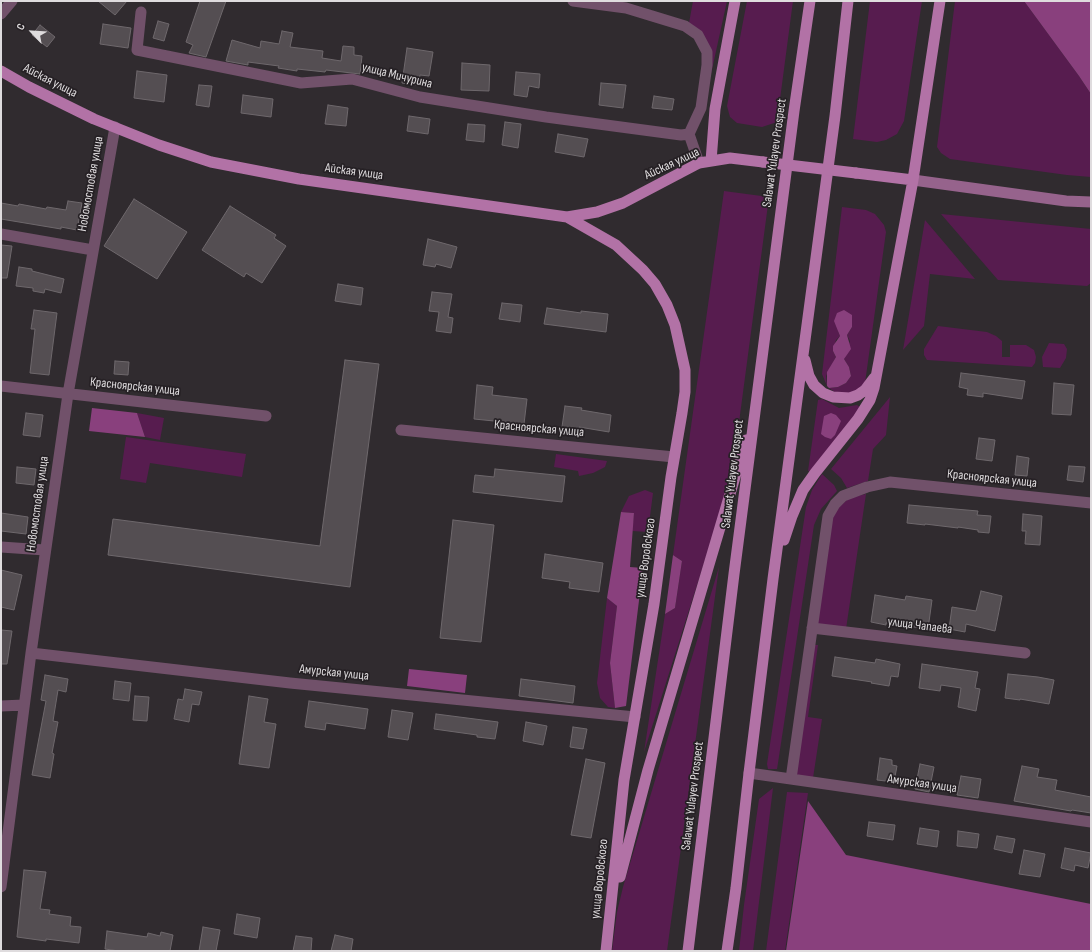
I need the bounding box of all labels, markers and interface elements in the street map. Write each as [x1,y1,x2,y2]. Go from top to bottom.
north arrow [12,12,52,52]
text: С [14,21,28,32]
street label: улица Мичурина [360,60,434,92]
street label: Айская улица [20,61,80,101]
street label: Salawat Yulayev Prospect [760,98,790,208]
street label: Новомостовая улица [75,135,107,233]
street label: Айская улица [642,145,702,183]
street label: Айская улица [324,160,384,184]
street label: Красноярская улица [89,375,181,399]
street label: Красноярская улица [493,417,585,441]
street label: Salawat Yulayev Prospect [719,419,747,529]
street label: Новомостовая улица [24,455,52,553]
street label: Красноярская улица [946,467,1038,491]
street label: улица Воровского [633,517,659,599]
street label: улица Чапаева [887,614,953,638]
street label: Амурская улица [298,662,370,684]
street label: Salawat Yulayev Prospect [679,741,707,851]
street label: Амурская улица [886,771,958,797]
street label: улица Воровского [588,838,612,920]

